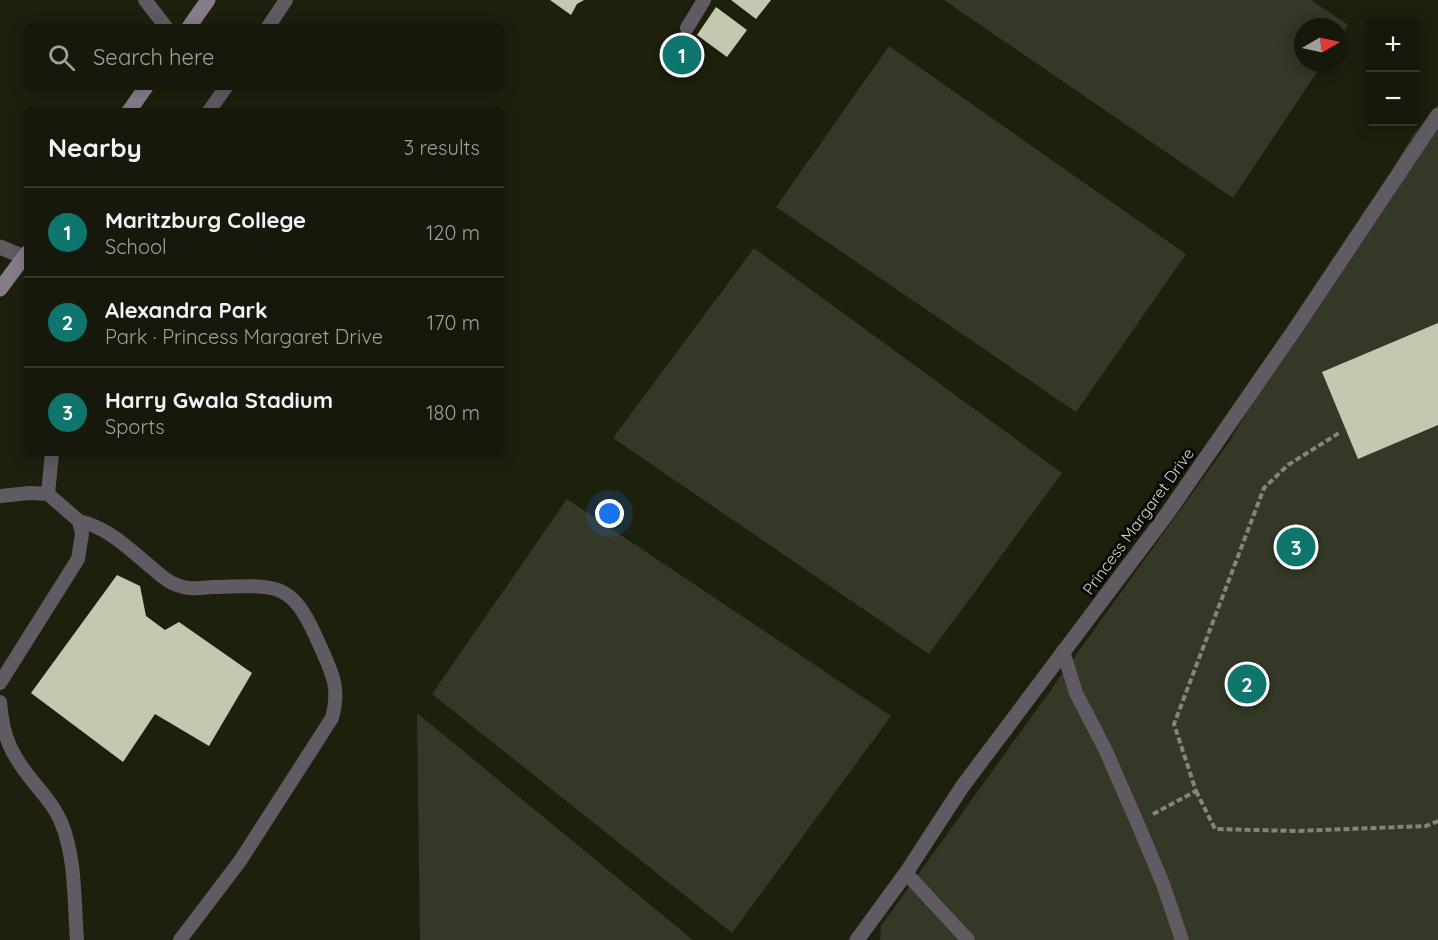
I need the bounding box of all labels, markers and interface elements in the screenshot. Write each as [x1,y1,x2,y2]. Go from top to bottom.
north arrow [1294,18,1348,72]
map controls [1366,18,1420,126]
button: + [1366,18,1420,72]
search box [24,24,504,90]
pin: 1 [662,32,702,78]
icon: search [45,41,78,74]
text: Search here [93,43,214,71]
button: − [1366,72,1420,126]
text: Nearby [48,131,142,164]
text: 3 results [404,135,480,160]
text: Maritzburg College [105,206,306,234]
text: 1 [64,220,71,245]
text: 120 m [426,220,480,245]
text: School [105,234,167,259]
text: Alexandra Park [105,296,268,324]
text: 2 [62,310,73,335]
text: 170 m [427,310,480,335]
text: Park · Princess Margaret Drive [105,324,383,349]
text: Harry Gwala Stadium [105,386,333,414]
text: 3 [62,400,73,425]
text: 180 m [426,400,480,425]
text: Sports [105,414,165,439]
street label: Princess Margaret Drive [1078,444,1198,598]
your location [595,499,624,528]
pin: 3 [1276,524,1316,570]
pin: 2 [1228,662,1266,706]

